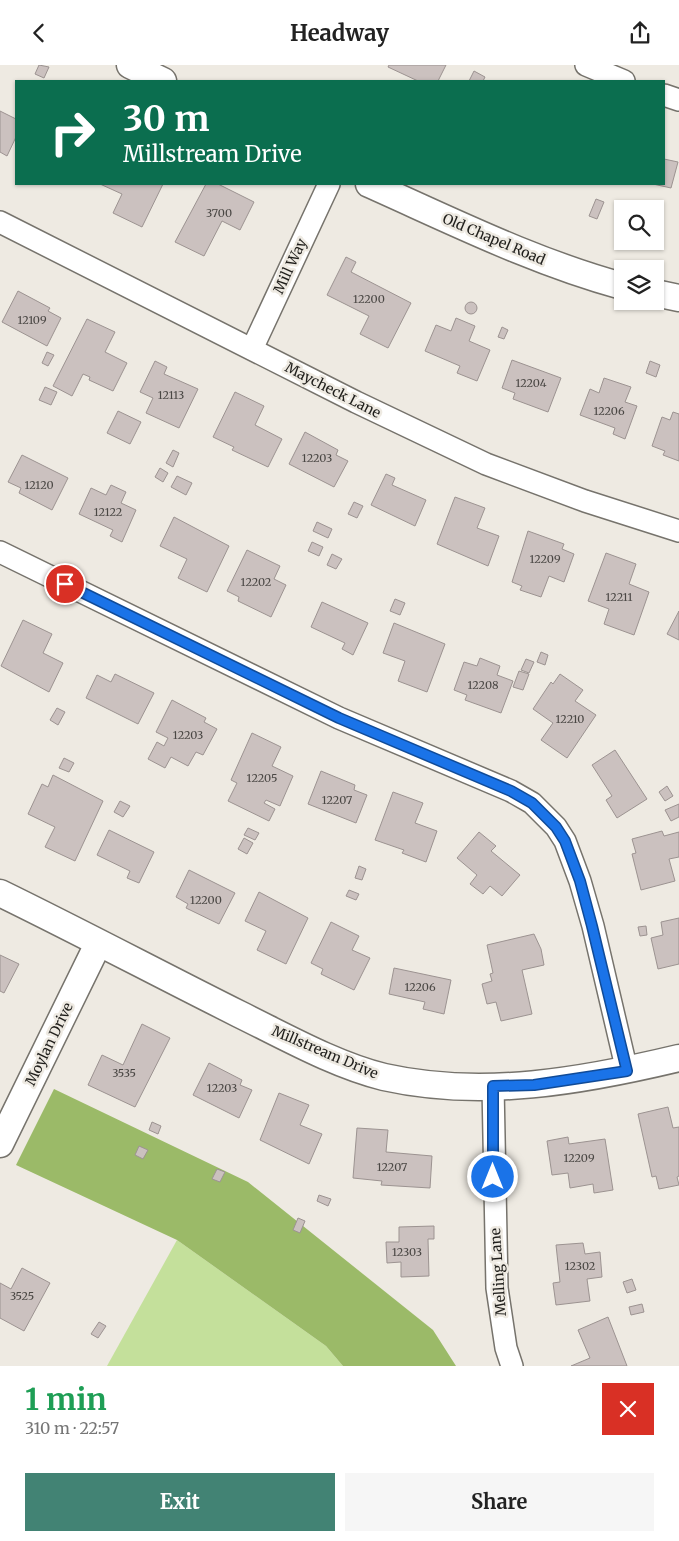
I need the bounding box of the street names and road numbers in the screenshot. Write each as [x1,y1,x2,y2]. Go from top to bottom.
street label: Old Chapel Road [440,209,549,269]
street label: Mill Way [269,235,311,297]
street label: Maycheck Lane [282,358,384,422]
street label: Moylan Drive [21,999,77,1089]
street label: Millstream Drive [269,1021,381,1083]
street label: Melling Lane [486,1227,510,1317]

